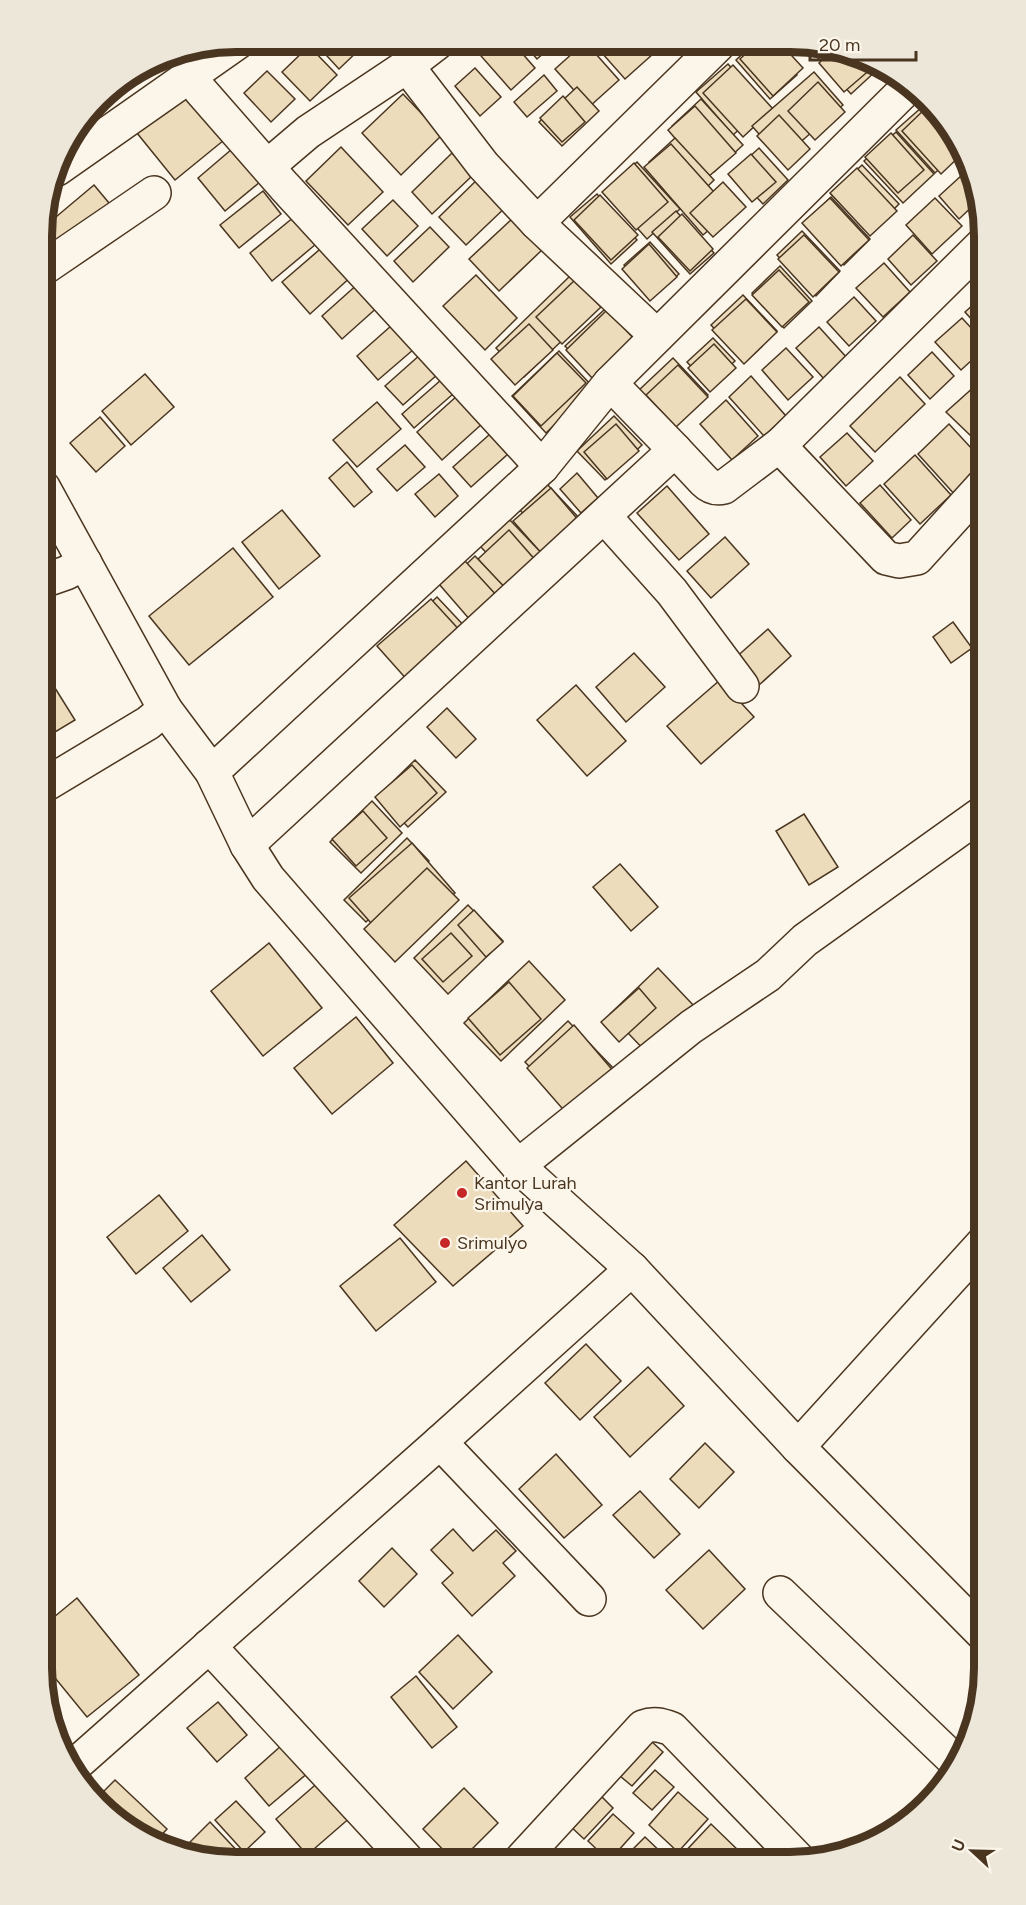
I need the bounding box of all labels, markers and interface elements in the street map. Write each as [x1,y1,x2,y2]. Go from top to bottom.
scale bar [810,24,916,62]
text: 20 m [819,34,860,56]
place label: Kantor Lurah Srimulya [474,1172,577,1215]
marker: Kantor Lurah Srimulya [455,1186,469,1200]
place label: Srimulyo [457,1232,527,1254]
marker: Srimulyo [438,1236,452,1250]
north arrow [942,1821,1002,1881]
text: U [948,1837,969,1854]

